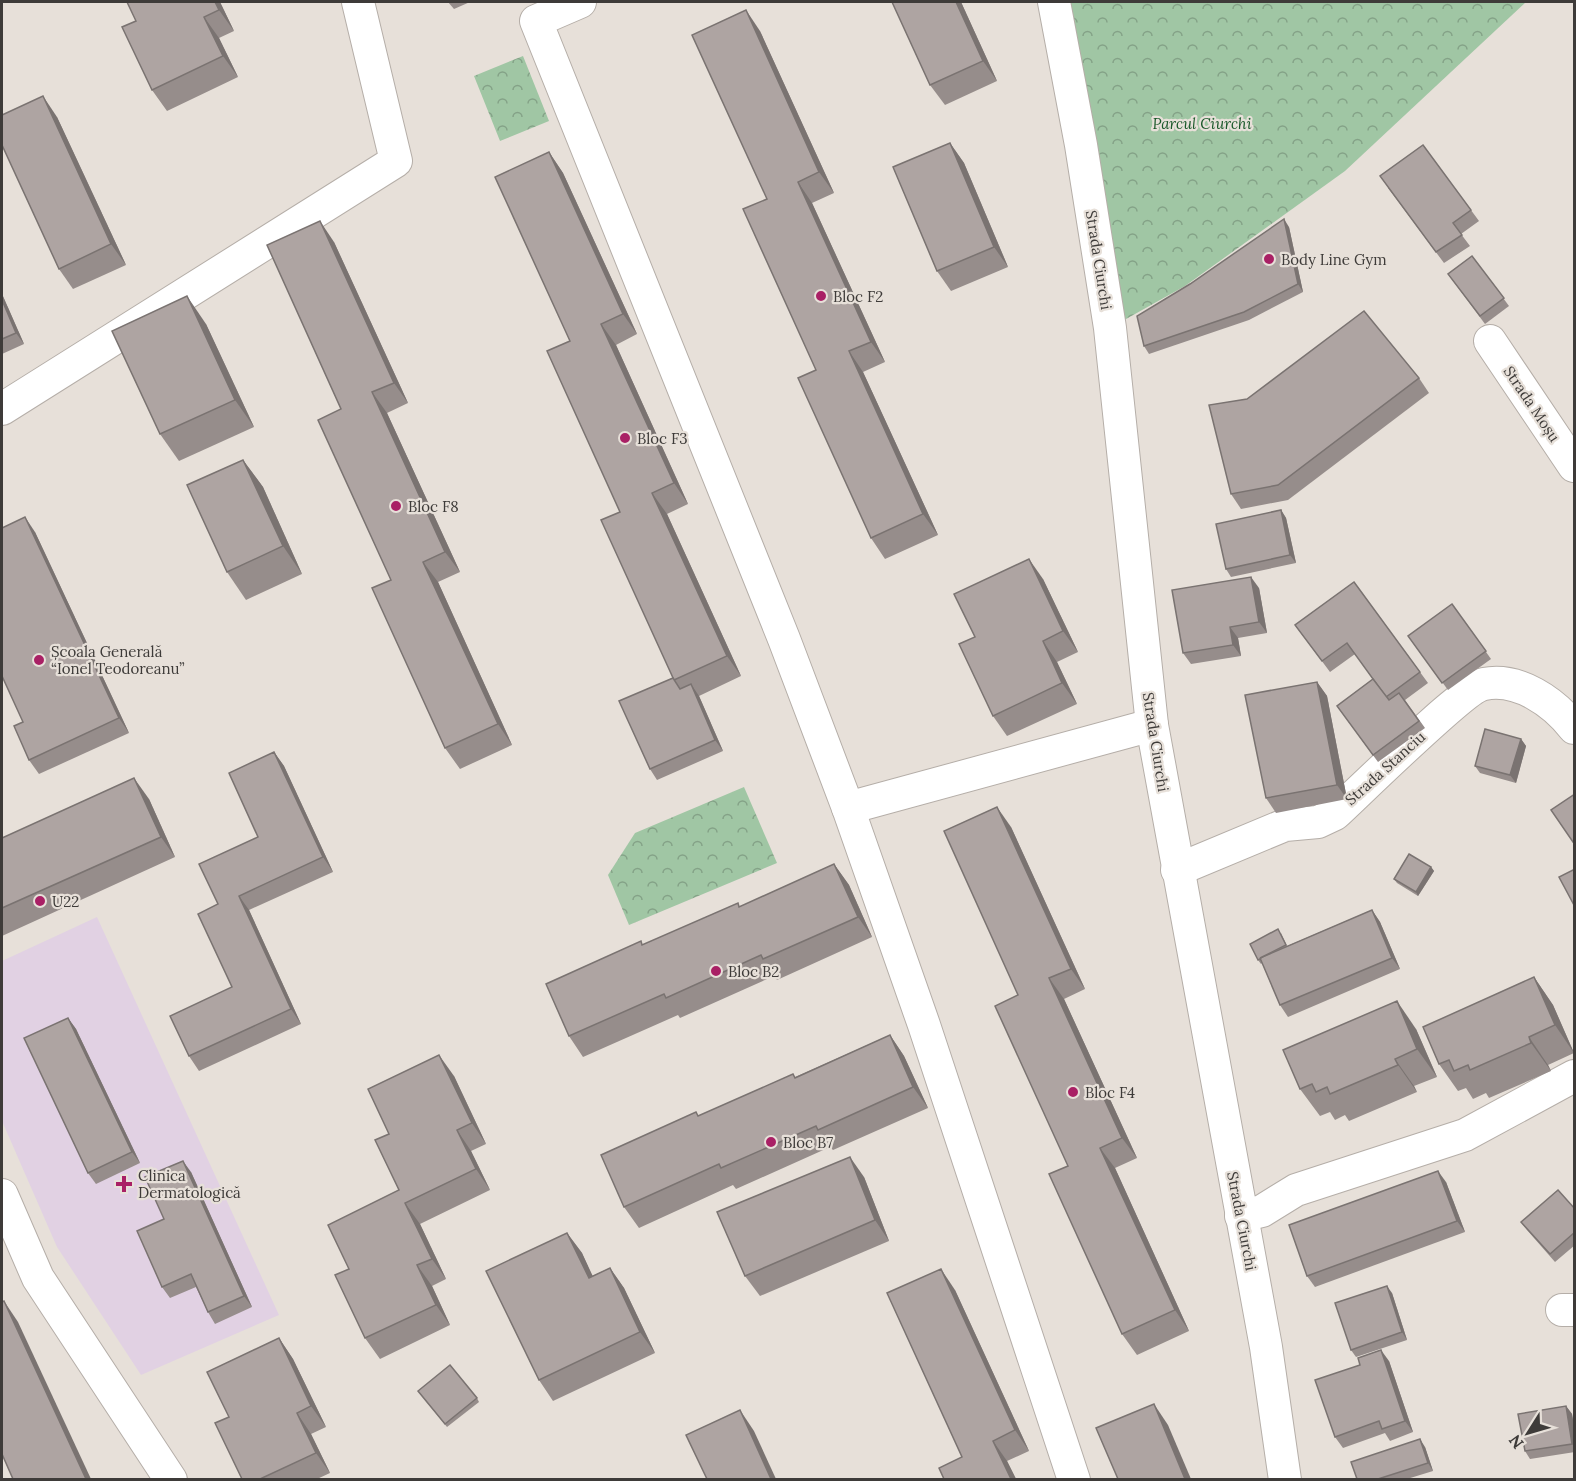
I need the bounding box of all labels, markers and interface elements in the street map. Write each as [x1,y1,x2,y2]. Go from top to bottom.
park label: Parcul Ciurchi [1152,114,1252,133]
street label: Strada Ciurchi [1082,209,1116,311]
place label: Body Line Gym [1281,250,1387,269]
marker: Body Line Gym [1262,252,1276,266]
place label: Bloc F2 [833,287,883,306]
marker: Bloc F2 [814,289,828,303]
street label: Strada Moșu [1500,362,1564,446]
place label: Bloc F3 [637,429,688,448]
marker: Bloc F3 [618,431,632,445]
place label: Bloc F8 [408,497,459,516]
marker: Bloc F8 [389,499,403,513]
place label: Școala Generală “Ionel Teodoreanu” [51,642,185,678]
marker: Școala Generală “Ionel Teodoreanu” [32,653,46,667]
street label: Strada Ciurchi [1139,691,1173,793]
street label: Strada Stanciu [1341,727,1429,809]
place label: U22 [52,892,79,911]
marker: U22 [33,894,47,908]
place label: Bloc B2 [728,962,779,981]
marker: Bloc B2 [709,964,723,978]
place label: Bloc F4 [1085,1083,1135,1102]
marker: Bloc F4 [1066,1085,1080,1099]
place label: Bloc B7 [783,1133,833,1152]
marker: Bloc B7 [764,1135,778,1149]
place label: Clinica Dermatologică [138,1166,241,1202]
street label: Strada Ciurchi [1223,1170,1261,1272]
marker: Clinica Dermatologică [115,1175,133,1193]
north arrow [1498,1403,1558,1463]
text: N [1504,1431,1528,1453]

